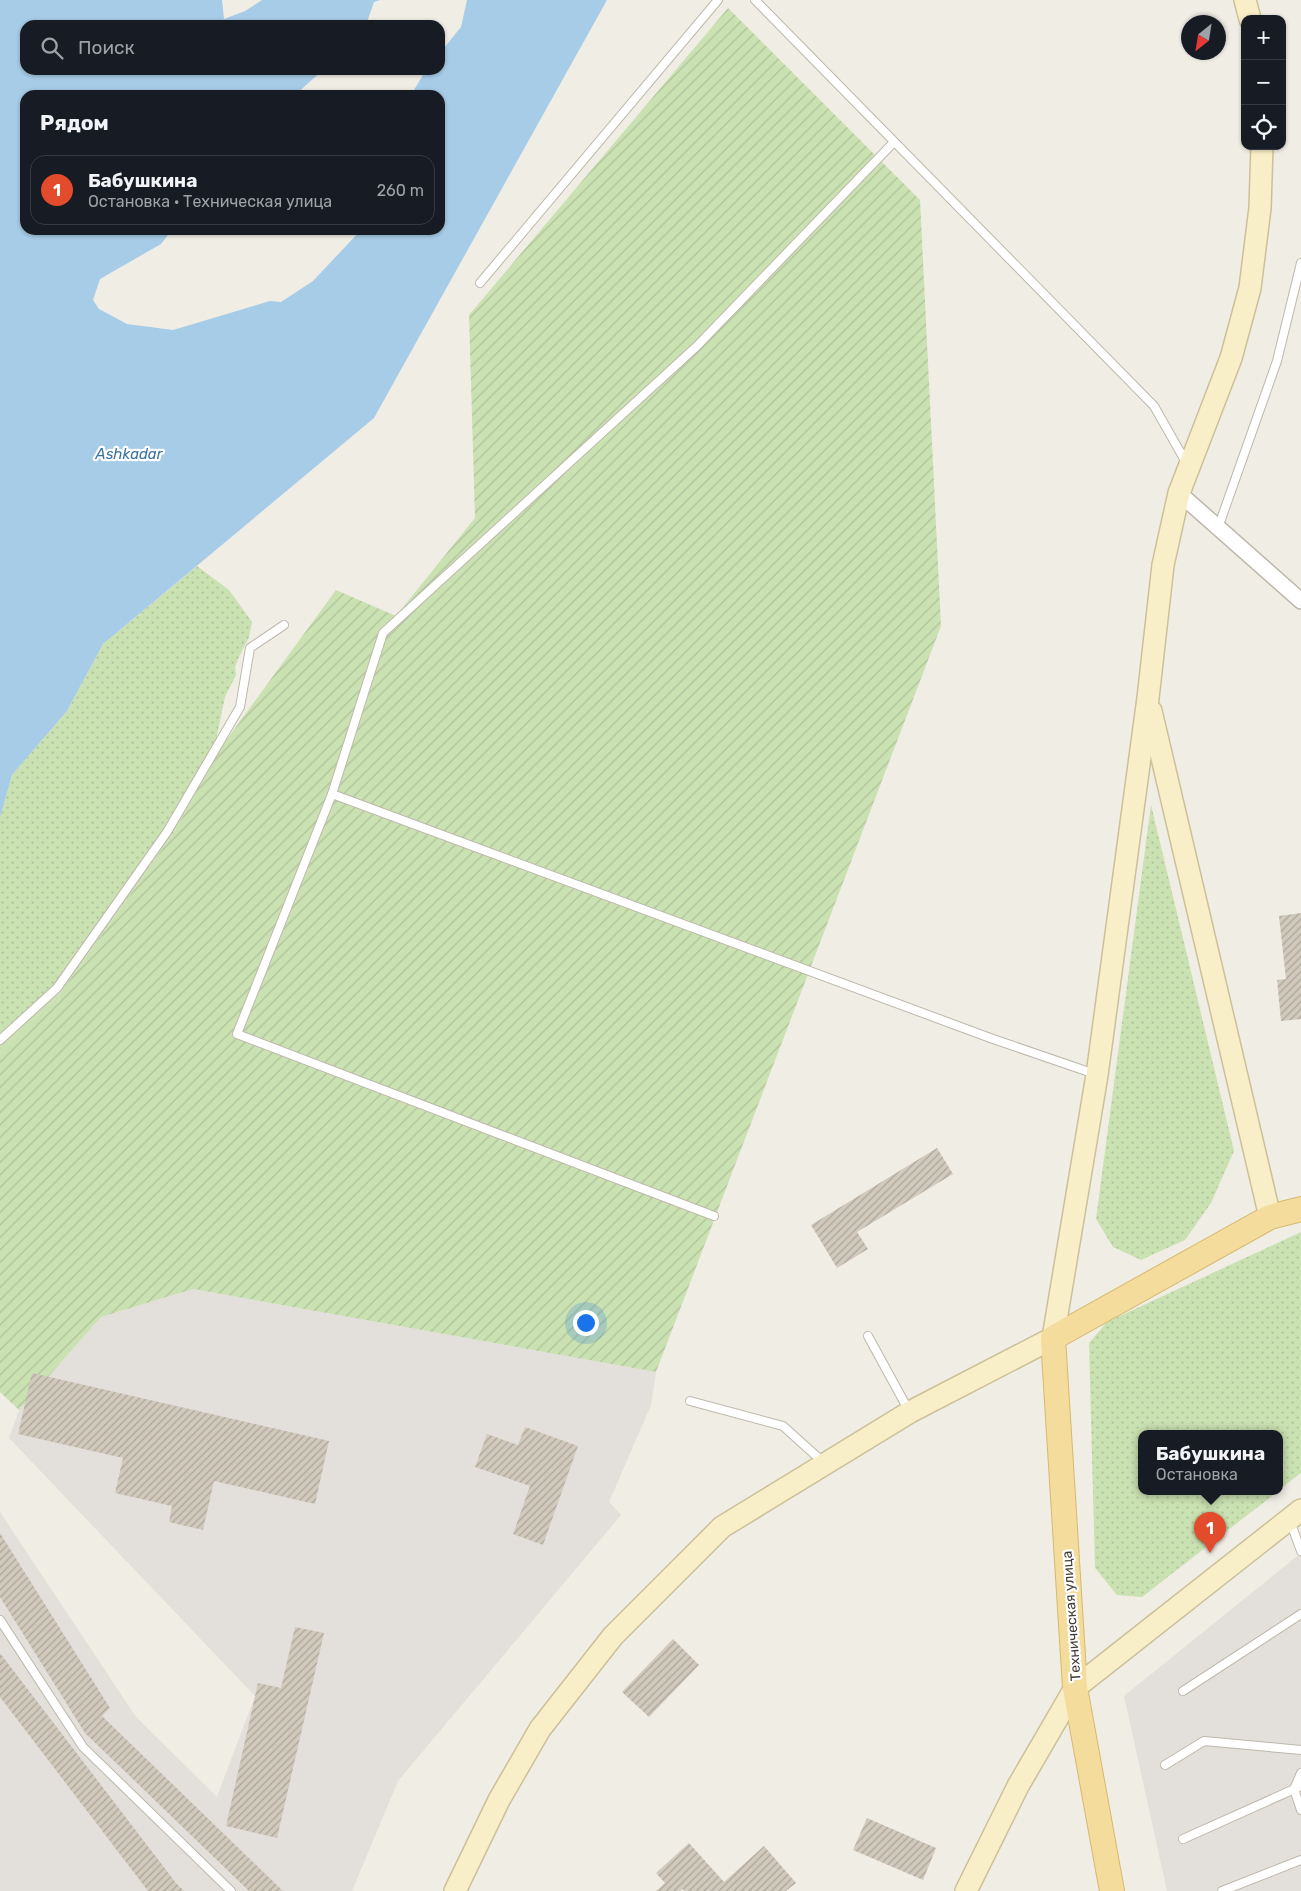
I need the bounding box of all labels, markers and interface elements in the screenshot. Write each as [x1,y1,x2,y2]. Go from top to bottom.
north arrow [1181,15,1226,60]
map controls [1241,15,1286,150]
button: + [1241,15,1286,60]
search box [20,20,445,75]
icon: search [38,34,66,62]
text: Поиск [78,36,135,59]
button: − [1241,60,1286,105]
button: locate [1241,105,1286,150]
text: Рядом [40,110,109,135]
text: Бабушкина [88,169,197,192]
text: 1 [53,181,61,200]
text: 260 m [377,181,424,200]
text: Остановка · Техническая улица [88,192,332,211]
water label: Ashkadar [95,445,164,463]
your location [573,1310,599,1336]
popup [1138,1430,1283,1495]
text: Бабушкина [1156,1442,1265,1465]
text: Остановка [1156,1465,1238,1484]
pin: 1 [1194,1512,1226,1553]
street label: Техническая улица [1058,1550,1085,1682]

